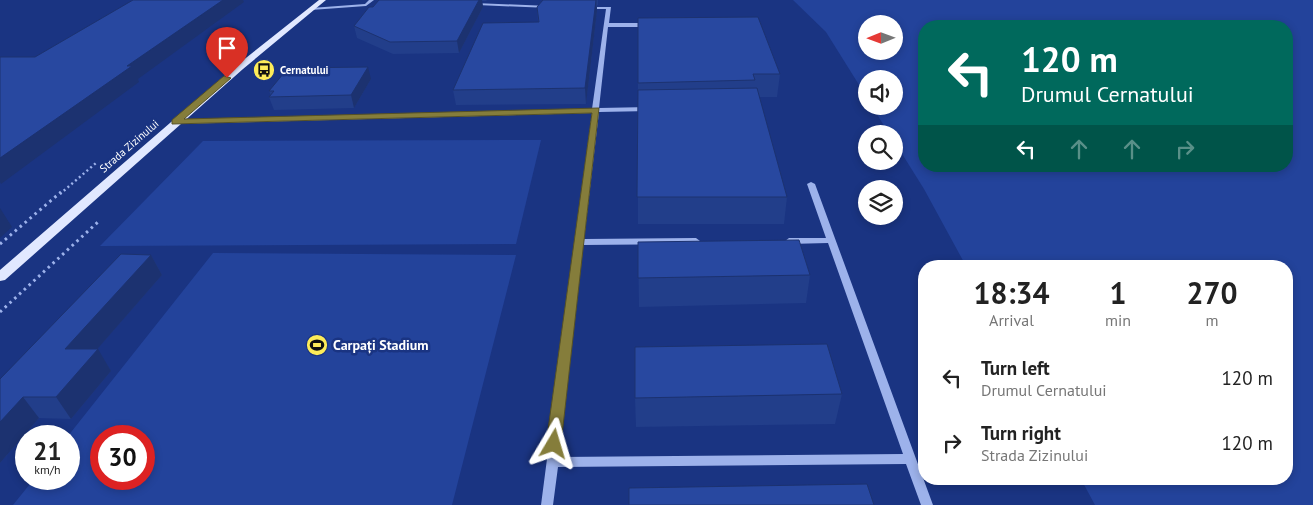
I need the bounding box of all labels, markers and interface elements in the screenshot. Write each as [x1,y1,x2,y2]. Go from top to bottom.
north arrow [858,15,902,60]
map controls [858,15,903,225]
pin [206,27,248,78]
icon: arrive [213,34,241,62]
text: 120 m [1021,36,1118,82]
icon: left [938,40,1003,105]
bus stop icon: Cernatului [252,58,276,82]
place label: Cernatului [280,63,329,77]
button: sound [858,70,903,115]
text: Drumul Cernatului [1021,80,1194,108]
street label: Strada Zizinului [97,117,161,175]
button: search [858,125,903,170]
icon: left [1012,135,1040,163]
icon: ahead [1065,135,1093,163]
icon: ahead [1118,135,1146,163]
icon: right [1171,135,1199,163]
button: layers [858,180,903,225]
text: 18:34 [973,273,1050,312]
text: 1 [1110,273,1127,312]
text: 270 [1186,273,1238,312]
text: Arrival [989,310,1034,330]
text: min [1105,310,1131,330]
text: m [1206,310,1219,330]
sports icon: Carpați Stadium [305,333,329,357]
place label: Carpați Stadium [333,336,429,354]
text: Turn left [981,356,1050,380]
icon: left [938,364,966,392]
text: 120 m [1221,366,1273,390]
text: Drumul Cernatului [981,380,1107,400]
position arrow [527,417,579,469]
text: Turn right [981,421,1061,445]
speed limit sign: 30 [90,425,155,490]
icon: right [938,429,966,457]
text: 120 m [1221,431,1273,455]
text: 21 [33,435,62,467]
text: Strada Zizinului [981,445,1088,465]
text: km/h [34,462,61,477]

